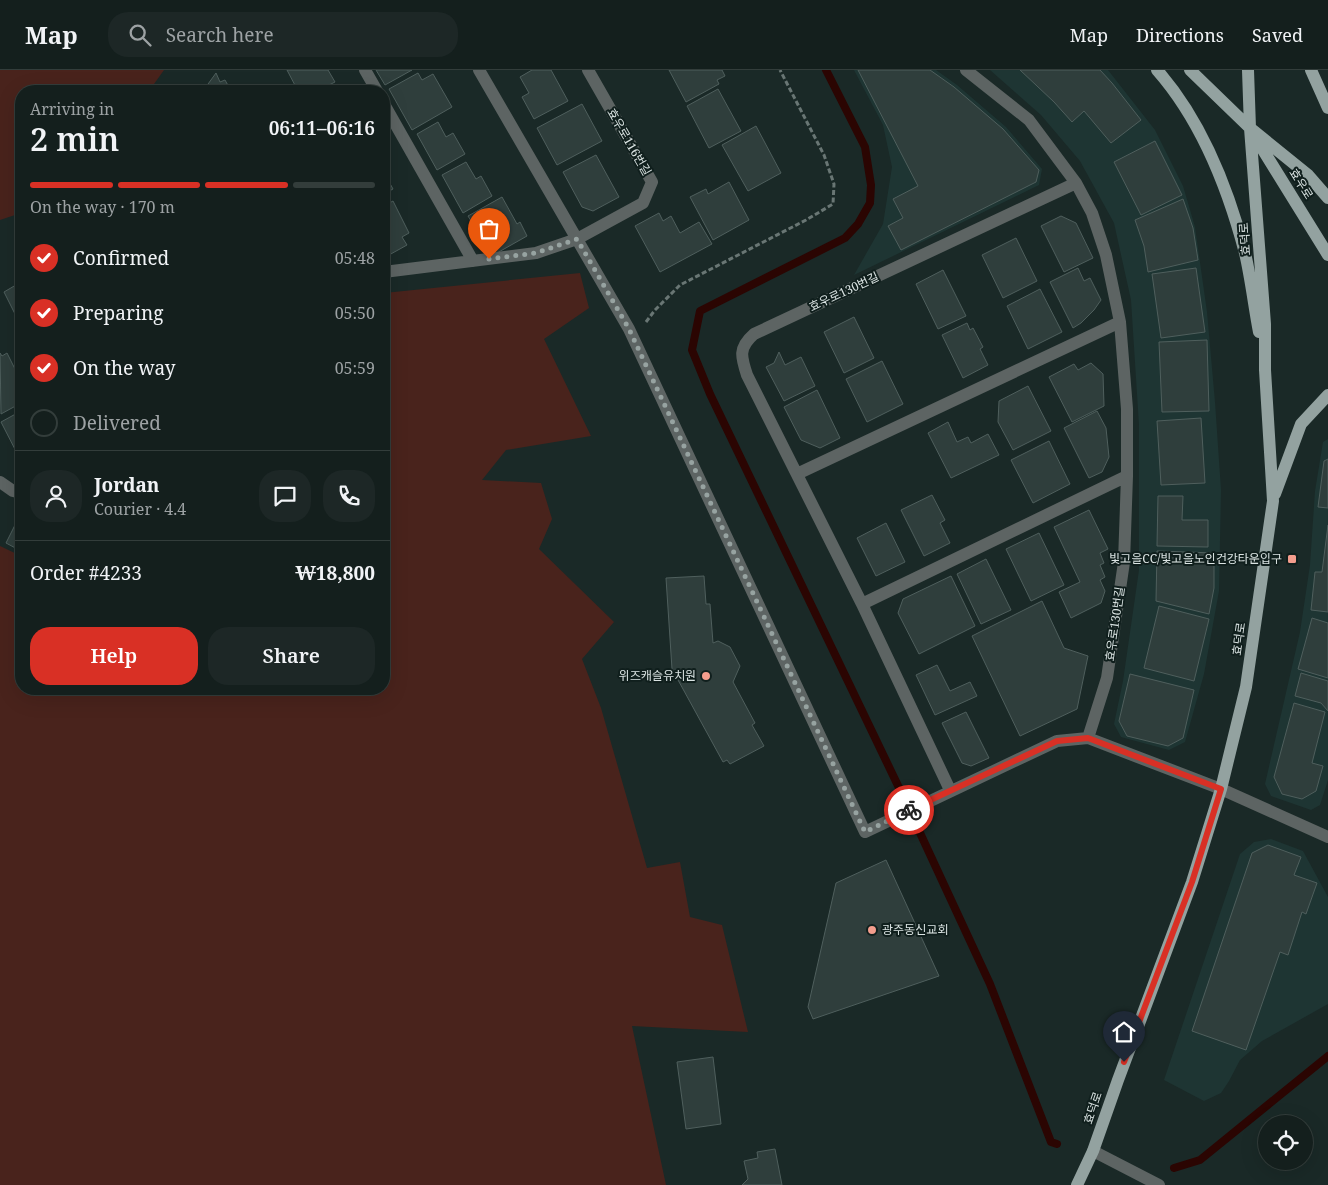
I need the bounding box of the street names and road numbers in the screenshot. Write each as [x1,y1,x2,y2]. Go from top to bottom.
street label: 효우로116번길 [603,105,656,179]
street label: 효우로 [1285,165,1317,202]
street label: 효덕로 [1235,222,1254,256]
street label: 효우로130번길 [806,268,882,315]
street label: 효우로130번길 [1101,585,1128,662]
street label: 효덕로 [1228,621,1249,657]
street label: 효덕로 [1079,1089,1106,1126]

